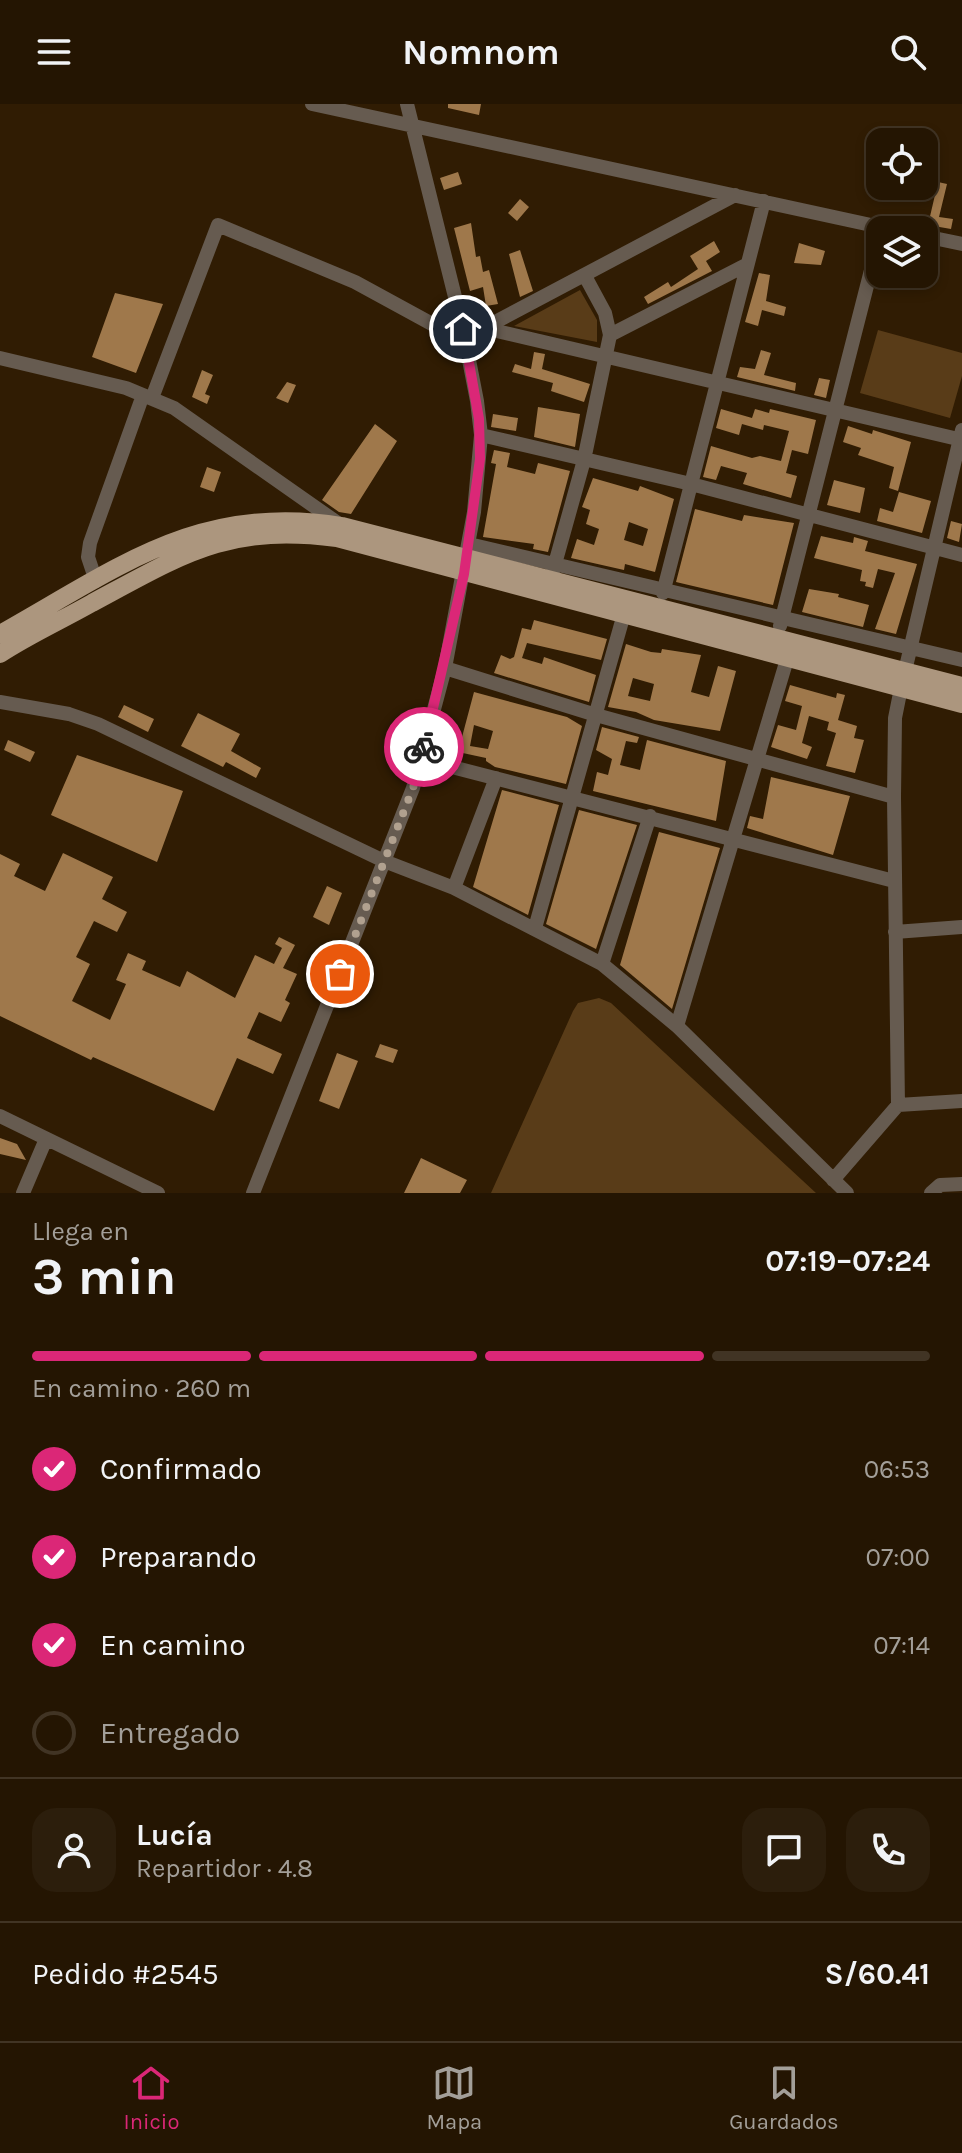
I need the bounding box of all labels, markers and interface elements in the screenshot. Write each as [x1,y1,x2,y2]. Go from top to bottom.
icon: menu [32,30,76,74]
icon: search [886,30,930,74]
text: Nomnom [402,31,560,73]
map controls [866,128,938,288]
button: locate [866,128,938,200]
button: layers [866,216,938,288]
pin [429,295,497,363]
icon: home [441,307,485,351]
courier [384,707,464,787]
icon: bike [402,725,446,769]
pin [306,940,374,1008]
icon: bag [318,952,362,996]
text: Llega en [32,1216,129,1247]
text: 07:19–07:24 [765,1243,930,1279]
text: 3 min [32,1246,176,1307]
text: En camino · 260 m [32,1373,251,1404]
icon: check [32,1447,76,1491]
text: Confirmado [100,1451,262,1487]
text: 06:53 [864,1454,930,1485]
icon: check [32,1535,76,1579]
text: Preparando [100,1539,257,1575]
text: 07:00 [866,1542,930,1573]
icon: check [32,1623,76,1667]
text: En camino [100,1627,246,1663]
text: 07:14 [873,1630,930,1661]
text: Entregado [100,1715,240,1751]
button: person [32,1808,116,1892]
button: chat [742,1808,826,1892]
button: phone [846,1808,930,1892]
text: Lucía [136,1817,213,1853]
text: Repartidor · 4.8 [136,1853,313,1884]
text: Pedido #2545 [32,1956,219,1992]
text: S/60.41 [825,1956,930,1992]
tab: Inicio [124,2061,179,2135]
tab: Mapa [426,2061,482,2135]
tab: Guardados [729,2061,838,2135]

